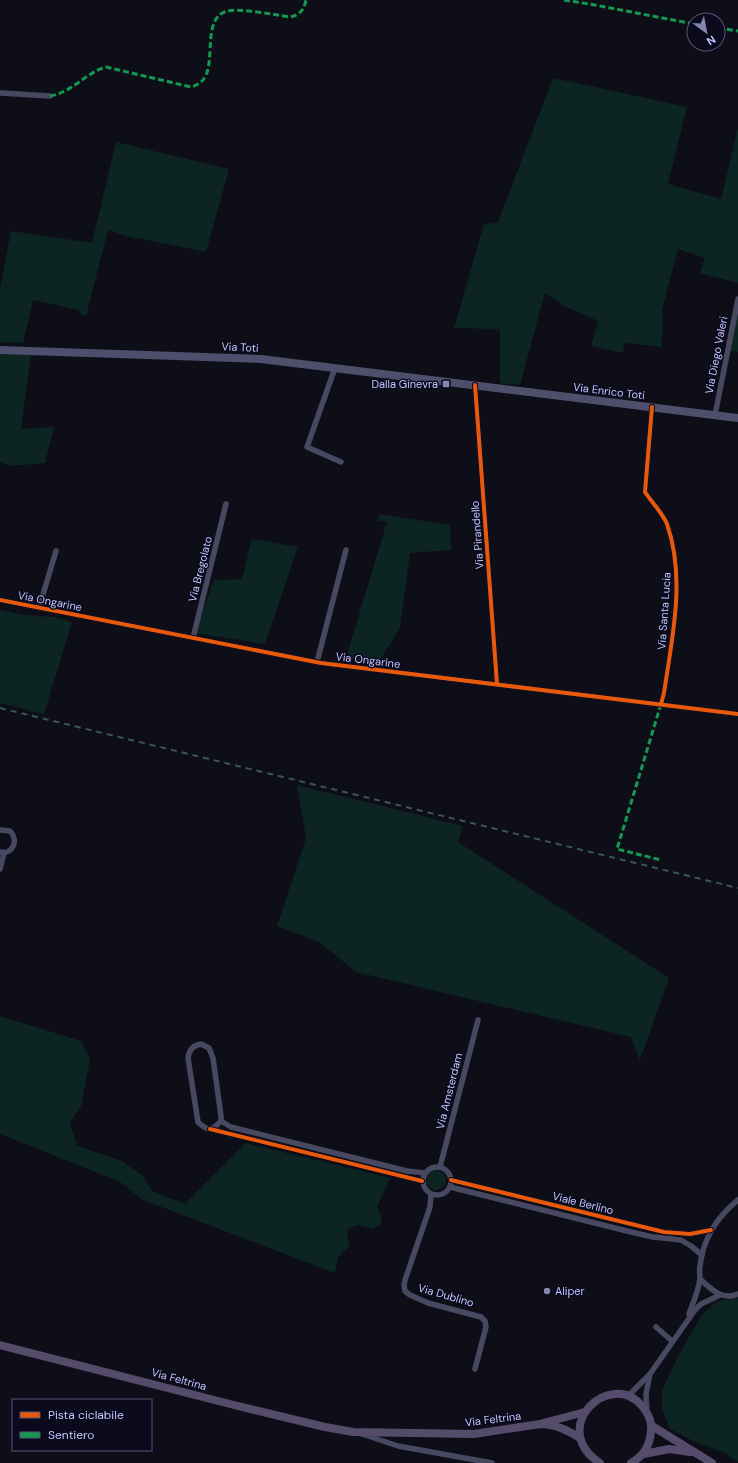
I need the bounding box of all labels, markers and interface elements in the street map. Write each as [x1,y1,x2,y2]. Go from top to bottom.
north arrow [686,12,726,52]
text: N [704,32,718,49]
street label: Via Diego Valeri [702,315,730,395]
street label: Via Toti [221,339,259,355]
place label: Dalla Ginevra [371,377,438,391]
marker: Dalla Ginevra [441,379,451,389]
street label: Via Enrico Toti [572,380,646,402]
street label: Via Pirandello [468,500,486,570]
street label: Via Bregolato [185,535,215,603]
street label: Via Santa Lucia [654,572,674,650]
street label: Via Ongarine [17,588,83,614]
street label: Via Ongarine [335,649,401,671]
street label: Via Amsterdam [433,1051,465,1131]
street label: Viale Berlino [551,1189,615,1217]
street label: Via Dublino [416,1280,476,1310]
place label: Aliper [555,1284,585,1298]
marker: Aliper [542,1286,552,1296]
street label: Via Feltrina [150,1365,208,1393]
legend [12,1399,152,1451]
text: Pista ciclabile [48,1407,124,1423]
street label: Via Feltrina [464,1409,522,1429]
text: Sentiero [48,1427,94,1443]

